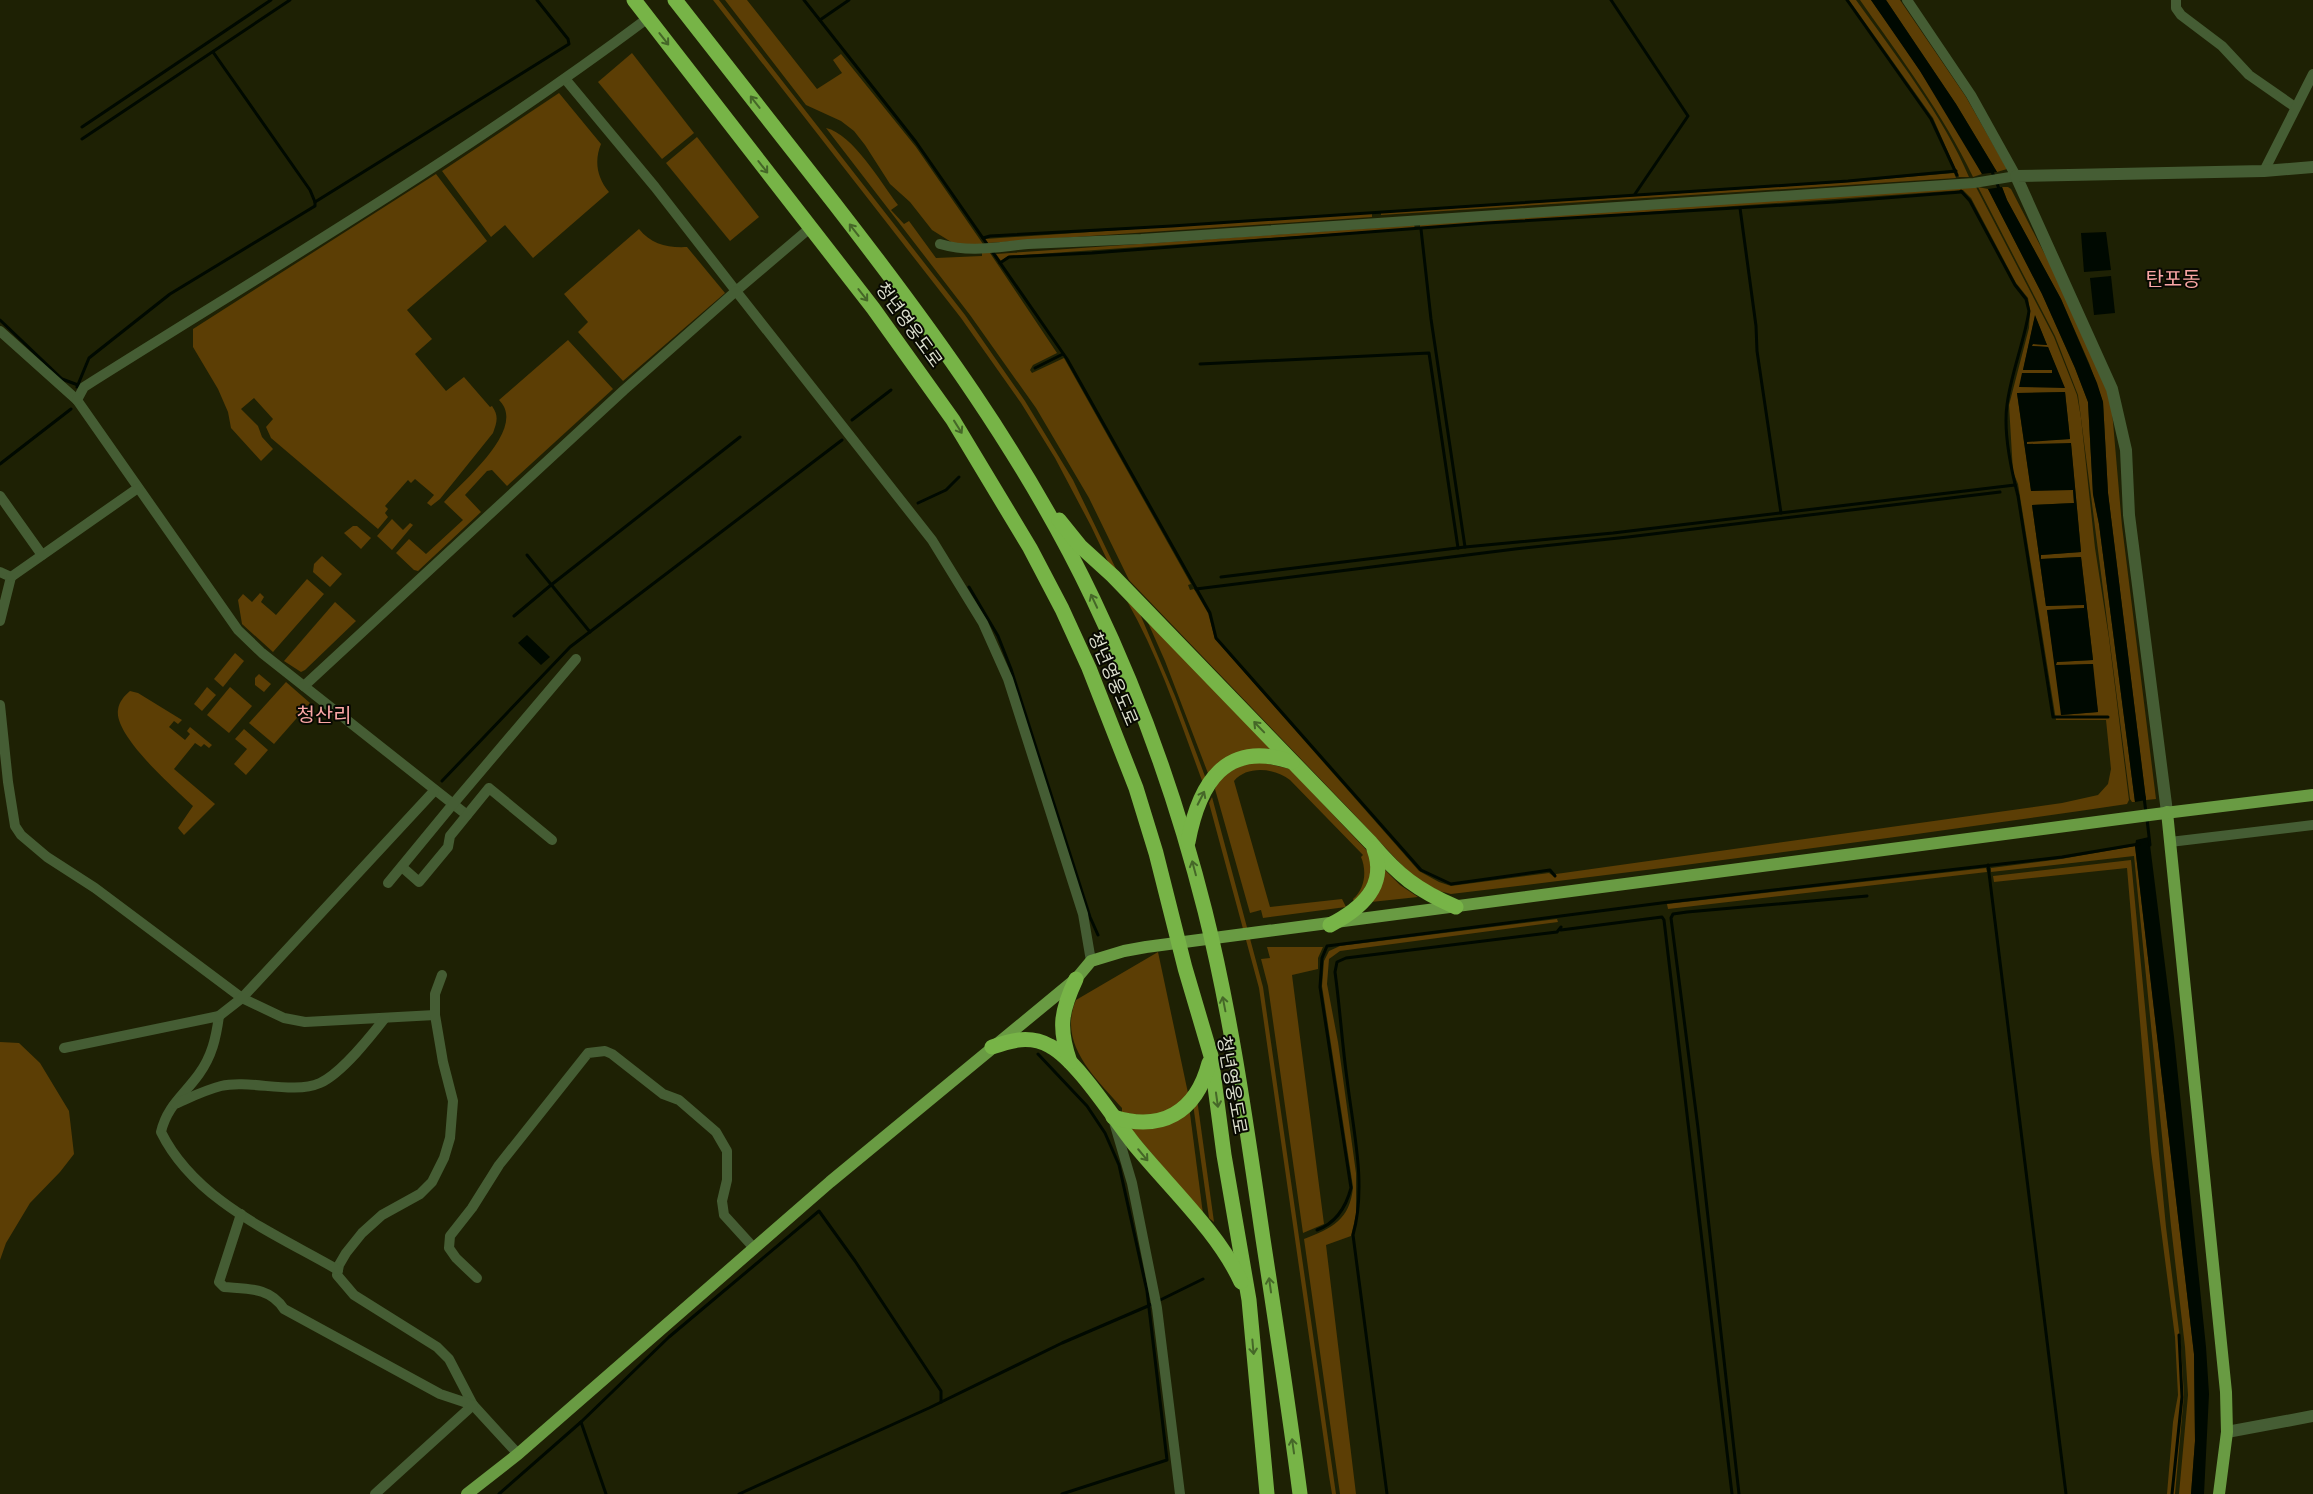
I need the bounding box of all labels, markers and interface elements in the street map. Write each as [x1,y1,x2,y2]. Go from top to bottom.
one-way arrow [658,32,669,45]
one-way arrow [749,96,760,109]
one-way arrow [758,160,769,173]
one-way arrow [849,224,860,237]
district label: 탄포동 [2145,267,2201,291]
street label: 청년영웅도로 [871,278,947,372]
one-way arrow [858,288,869,301]
one-way arrow [953,420,963,434]
one-way arrow [1089,594,1099,609]
street label: 청년영웅도로 [1083,629,1143,729]
district label: 청산리 [296,703,352,727]
one-way arrow [1253,721,1265,734]
one-way arrow [1196,790,1206,805]
one-way arrow [1189,860,1198,876]
one-way arrow [1219,996,1229,1012]
street label: 청년영웅도로 [1213,1034,1251,1136]
one-way arrow [1212,1092,1222,1108]
one-way arrow [1138,1148,1149,1161]
one-way arrow [1265,1277,1275,1293]
one-way arrow [1249,1339,1258,1355]
one-way arrow [1288,1438,1298,1454]

